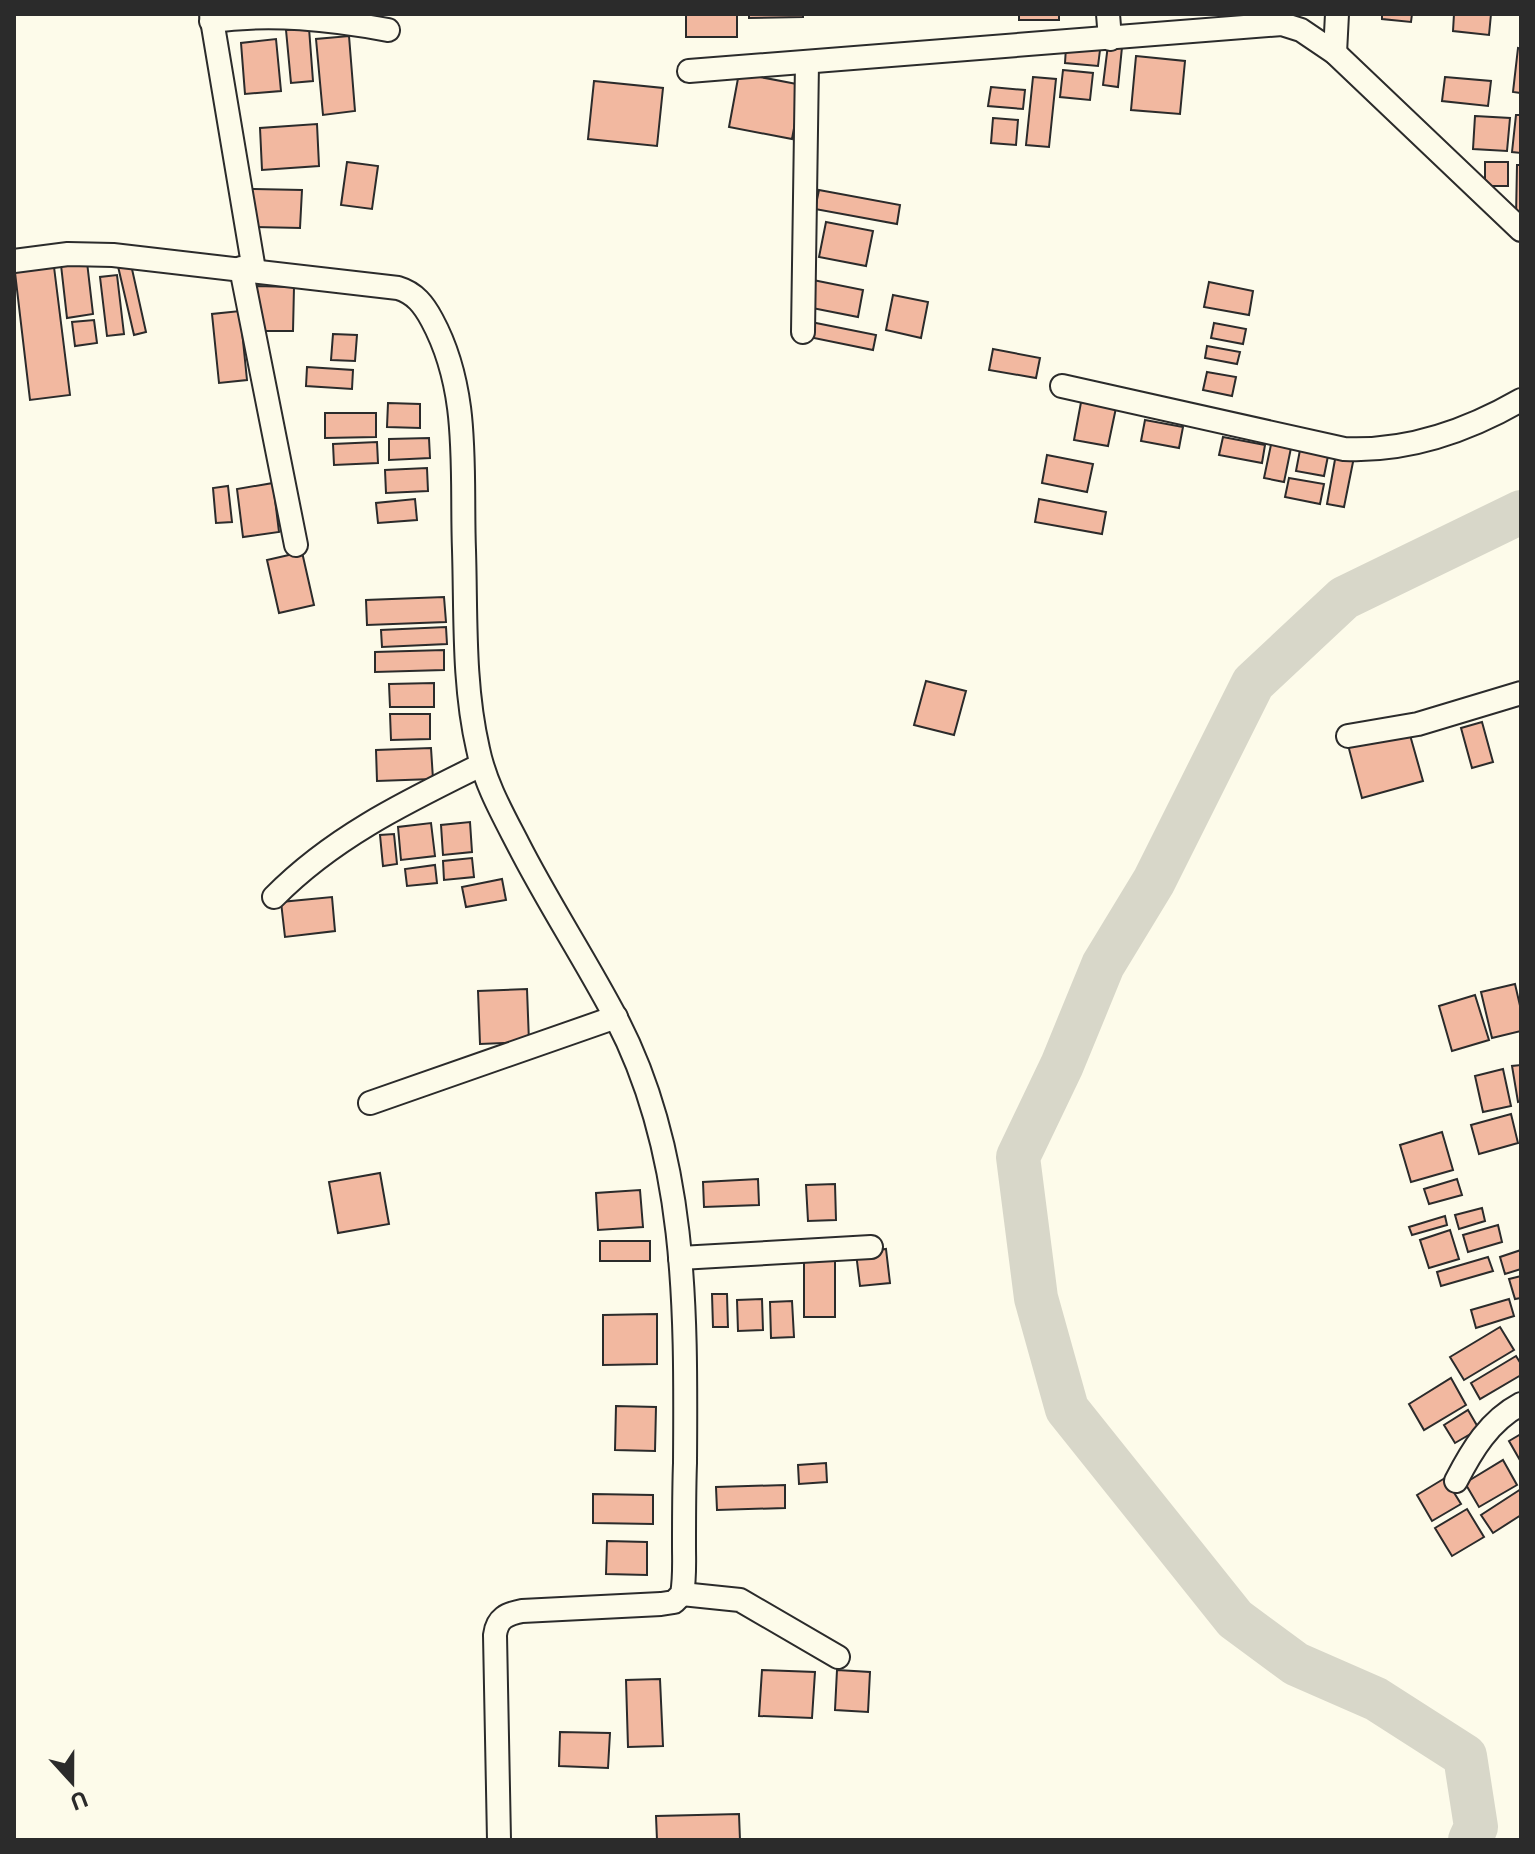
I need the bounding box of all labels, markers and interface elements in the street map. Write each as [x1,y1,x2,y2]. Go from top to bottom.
north arrow [32,1742,112,1822]
text: U [67,1786,91,1816]

